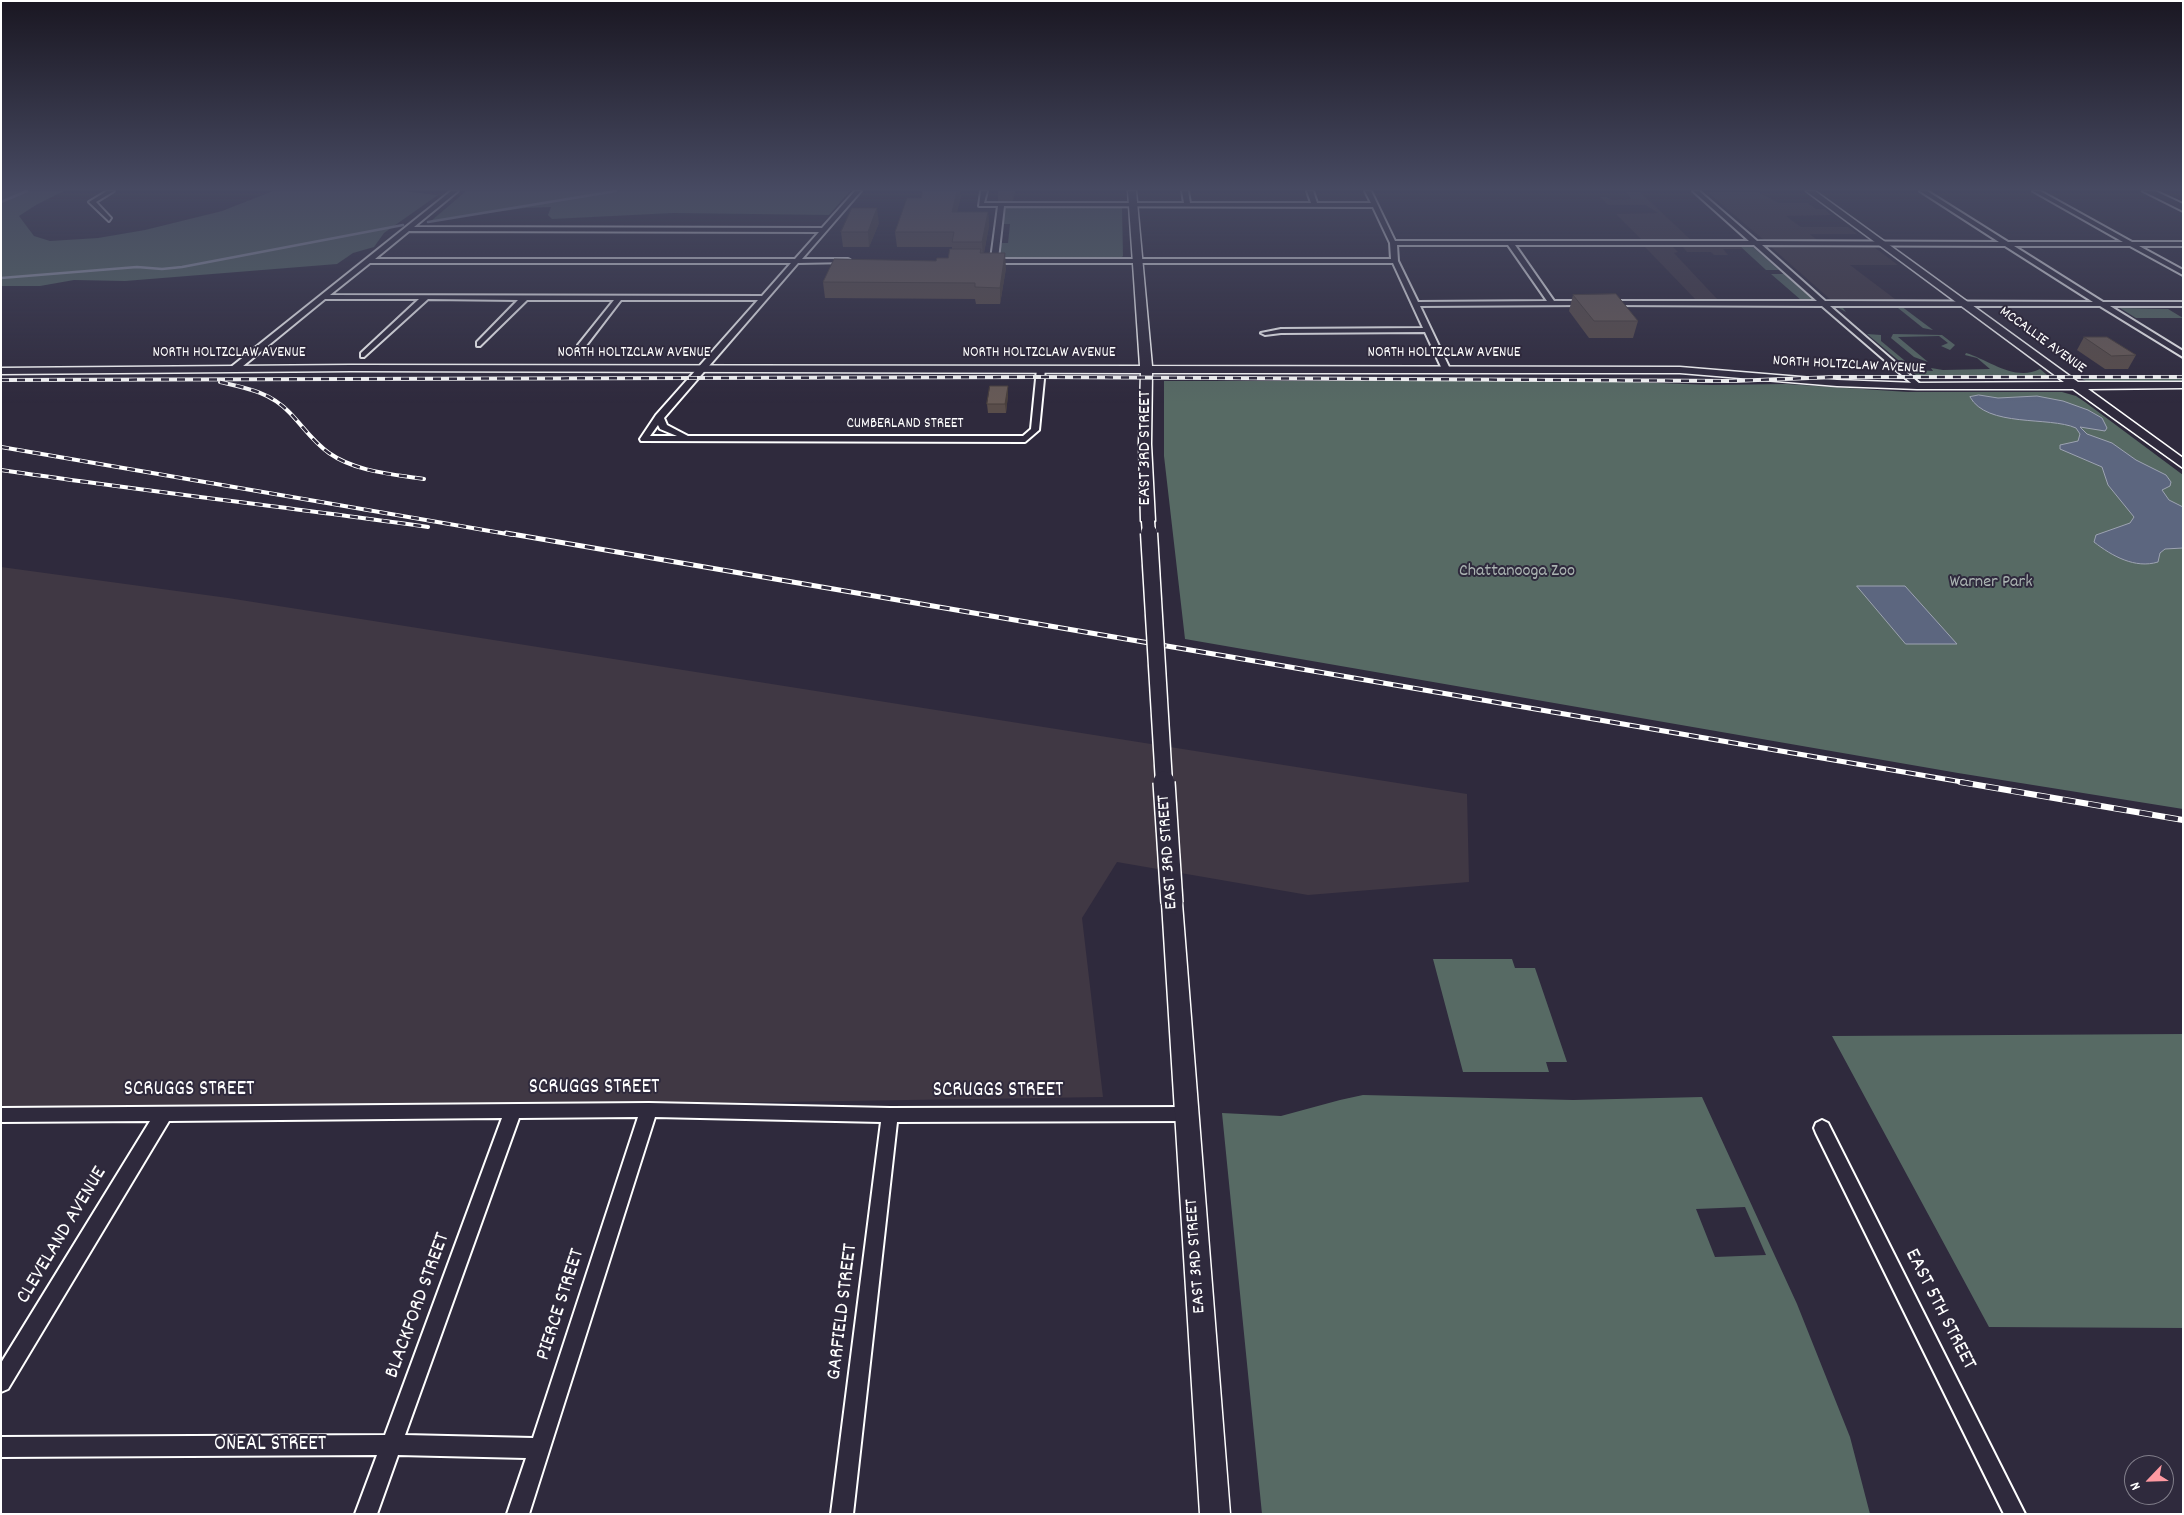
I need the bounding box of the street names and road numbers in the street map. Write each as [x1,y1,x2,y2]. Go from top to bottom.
street label: MCCALLIE AVENUE [1995,304,2089,378]
street label: NORTH HOLTZCLAW AVENUE [153,345,305,363]
street label: NORTH HOLTZCLAW AVENUE [558,345,710,363]
street label: NORTH HOLTZCLAW AVENUE [963,345,1115,363]
street label: NORTH HOLTZCLAW AVENUE [1368,345,1520,363]
street label: NORTH HOLTZCLAW AVENUE [1772,353,1926,379]
street label: EAST 3RD STREET [1136,391,1158,505]
street label: CUMBERLAND STREET [846,416,964,434]
street label: EAST 3RD STREET [1154,794,1184,910]
street label: SCRUGGS STREET [529,1076,659,1102]
street label: SCRUGGS STREET [124,1078,254,1104]
street label: SCRUGGS STREET [933,1079,1063,1105]
street label: CLEVELAND AVENUE [12,1163,114,1309]
street label: EAST 3RD STREET [1182,1198,1212,1314]
street label: BLACKFORD STREET [381,1230,457,1382]
street label: GARFIELD STREET [823,1242,865,1382]
street label: EAST 5TH STREET [1898,1245,1980,1375]
street label: PIERCE STREET [532,1246,592,1364]
street label: ONEAL STREET [214,1433,326,1459]

